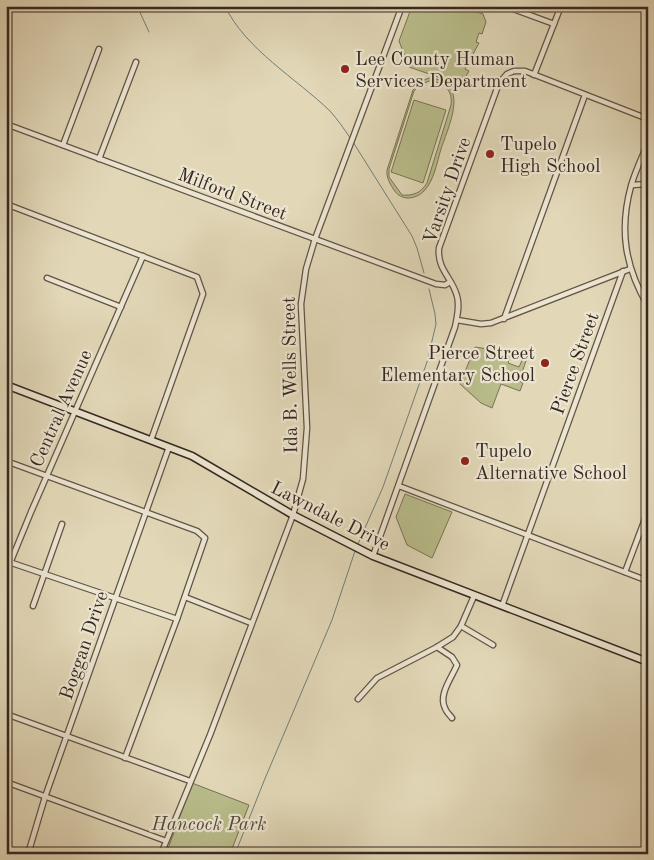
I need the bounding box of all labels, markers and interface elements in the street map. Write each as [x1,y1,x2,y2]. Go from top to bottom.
place label: Lee County Human Services Department [355,51,527,92]
marker: Lee County Human Services Department [339,63,351,75]
street label: Varsity Drive [421,135,475,247]
place label: Tupelo High School [500,136,600,177]
marker: Tupelo High School [484,148,496,160]
street label: Milford Street [175,166,289,225]
street label: Ida B. Wells Street [281,296,302,454]
street label: Pierce Street [549,310,604,418]
place label: Pierce Street Elementary School [380,345,535,386]
street label: Central Avenue [28,347,97,471]
marker: Pierce Street Elementary School [539,357,551,369]
place label: Tupelo Alternative School [475,443,627,484]
marker: Tupelo Alternative School [459,455,471,467]
street label: Lawndale Drive [267,479,392,555]
street label: Boggan Drive [58,589,113,703]
park label: Hancock Park [150,816,267,835]

